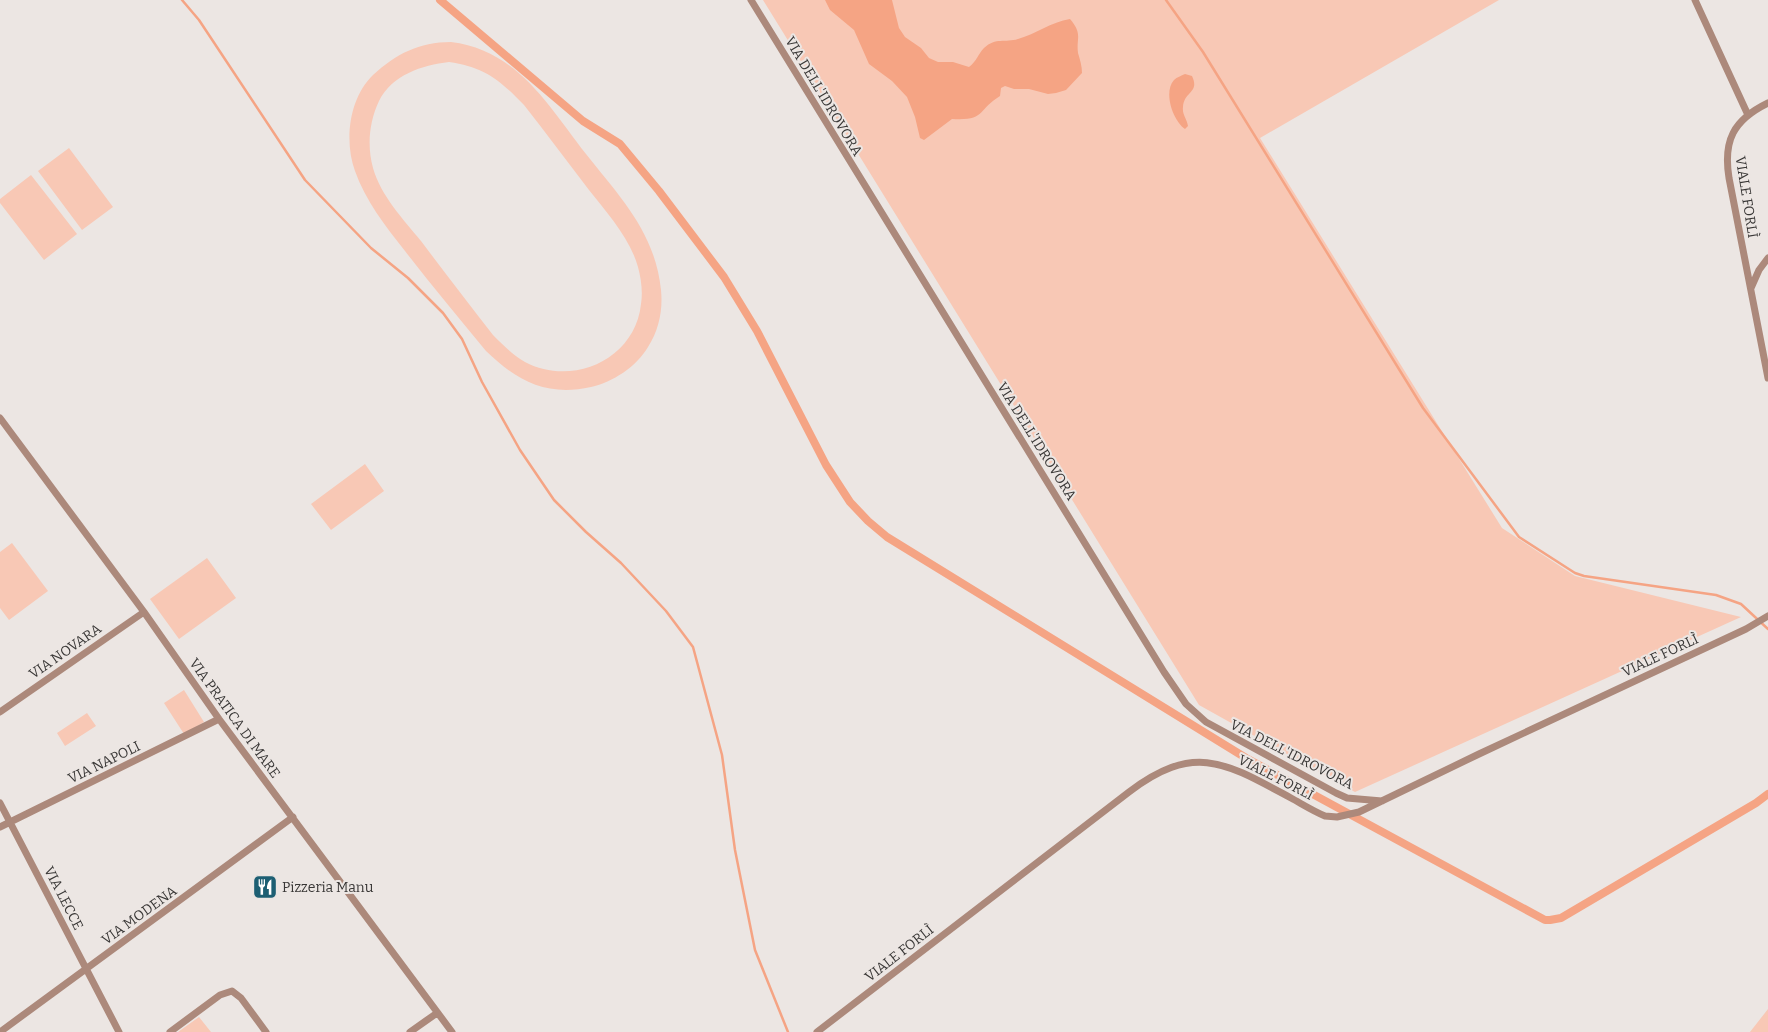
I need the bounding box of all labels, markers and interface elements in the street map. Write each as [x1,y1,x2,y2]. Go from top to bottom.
street label: VIA DELL'IDROVORA [781,33,866,159]
street label: VIALE FORLÌ [1732,155,1762,239]
street label: VIA DELL'IDROVORA [993,379,1080,504]
street label: VIA NOVARA [26,620,105,683]
street label: VIALE FORLÌ [1619,629,1701,681]
street label: VIA PRATICA DI MARE [185,655,284,781]
street label: VIA DELL'IDROVORA [1227,716,1356,793]
street label: VIA NAPOLI [65,738,143,787]
street label: VIALE FORLÌ [1235,750,1317,804]
street label: VIA LECCE [40,864,87,933]
restaurant icon: Pizzeria Manu [252,874,278,900]
place label: Pizzeria Manu [282,879,374,896]
street label: VIA MODENA [98,882,180,948]
street label: VIALE FORLÌ [861,920,937,985]

